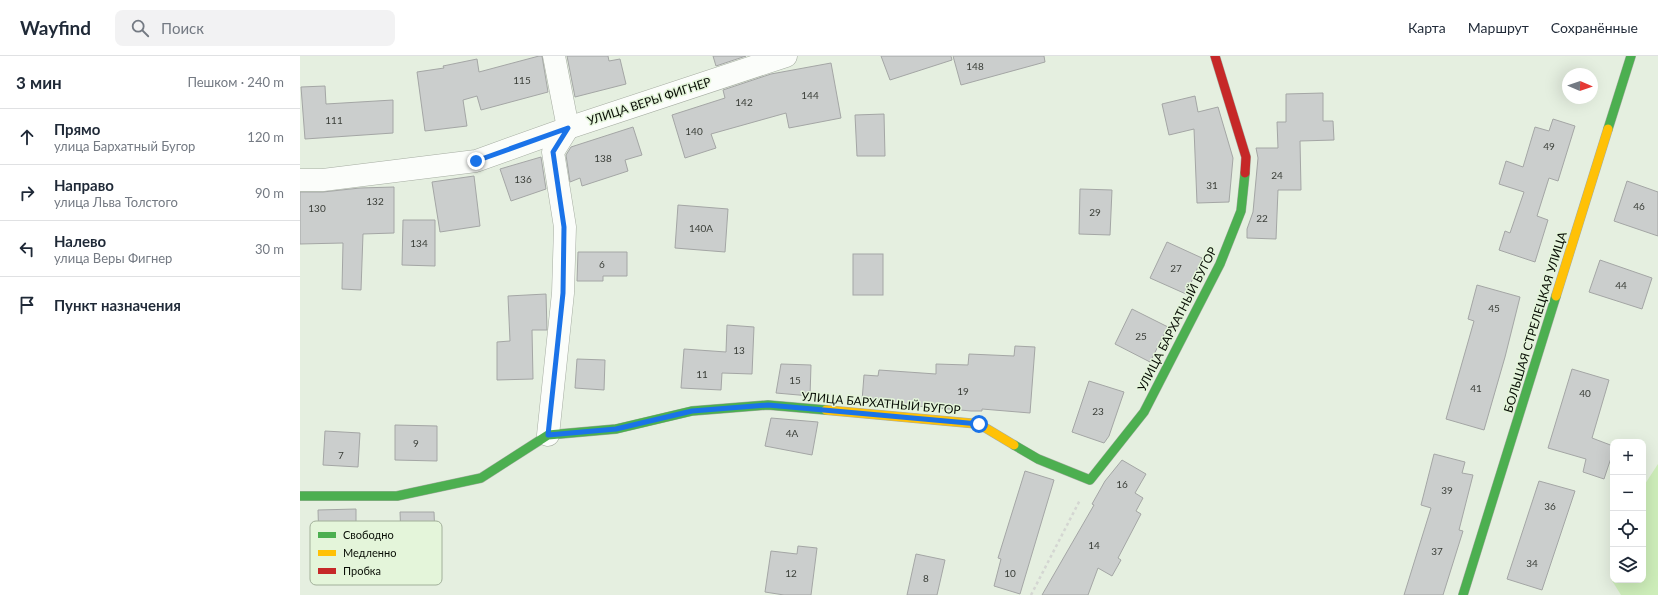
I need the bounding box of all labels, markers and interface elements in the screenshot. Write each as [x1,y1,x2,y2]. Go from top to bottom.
search box [115,10,395,46]
text: Wayfind [20,16,91,39]
icon: search [129,17,151,39]
text: Поиск [161,19,204,37]
text: Карта [1408,19,1446,36]
text: Маршрут [1468,19,1529,36]
text: Сохранённые [1551,19,1638,36]
house number: 148 [966,60,984,72]
north arrow [1562,68,1598,104]
text: 3 мин [16,72,62,93]
text: Пешком · 240 m [187,74,284,90]
house number: 115 [513,74,531,86]
street label: УЛИЦА ВЕРЫ ФИГНЕР [585,74,713,128]
house number: 144 [801,89,819,101]
house number: 142 [735,96,753,108]
house number: 111 [325,114,343,126]
text: Прямо [54,120,100,138]
house number: 140 [685,125,703,137]
icon: ahead [16,126,38,148]
text: 120 m [247,129,284,145]
text: улица Бархатный Бугор [54,138,195,154]
house number: 49 [1543,140,1555,152]
route end [467,152,485,170]
house number: 138 [594,152,612,164]
house number: 24 [1271,169,1283,181]
house number: 136 [514,173,532,185]
text: Направо [54,176,114,194]
house number: 31 [1206,179,1218,191]
icon: right [16,182,38,204]
text: 90 m [255,185,284,201]
text: улица Льва Толстого [54,194,178,210]
house number: 132 [366,195,384,207]
house number: 46 [1633,200,1645,212]
house number: 130 [308,202,326,214]
house number: 29 [1089,206,1101,218]
house number: 22 [1256,212,1268,224]
house number: 140А [689,222,713,234]
street label: БОЛЬШАЯ СТРЕЛЕЦКАЯ УЛИЦА [1500,229,1570,414]
text: Налево [54,232,106,250]
house number: 134 [410,237,428,249]
icon: left [16,238,38,260]
text: 30 m [255,241,284,257]
street label: УЛИЦА БАРХАТНЫЙ БУГОР [1134,244,1220,394]
text: улица Веры Фигнер [54,250,172,266]
house number: 6 [599,258,605,270]
house number: 27 [1170,262,1182,274]
house number: 44 [1615,279,1627,291]
icon: arrive [16,294,38,316]
text: Пункт назначения [54,296,181,314]
house number: 45 [1488,302,1500,314]
house number: 25 [1135,330,1147,342]
house number: 13 [733,344,745,356]
house number: 11 [696,368,708,380]
house number: 15 [789,374,801,386]
house number: 41 [1470,382,1482,394]
house number: 19 [957,385,969,397]
house number: 40 [1579,387,1591,399]
street label: УЛИЦА БАРХАТНЫЙ БУГОР [801,389,961,417]
house number: 23 [1092,405,1104,417]
route start [970,415,988,433]
house number: 4А [786,427,799,439]
house number: 9 [413,437,419,449]
map controls [1610,439,1646,583]
button: + [1610,439,1646,475]
house number: 7 [338,449,344,461]
button: − [1610,475,1646,511]
house number: 16 [1116,478,1128,490]
house number: 39 [1441,484,1453,496]
house number: 36 [1544,500,1556,512]
button: locate [1610,511,1646,547]
legend [310,521,442,585]
text: Свободно [343,528,394,541]
house number: 14 [1088,539,1100,551]
house number: 37 [1431,545,1443,557]
text: Медленно [343,546,396,559]
button: layers [1610,547,1646,583]
house number: 34 [1526,557,1538,569]
text: Пробка [343,564,381,577]
house number: 12 [785,567,797,579]
house number: 10 [1004,567,1016,579]
house number: 8 [923,572,929,584]

